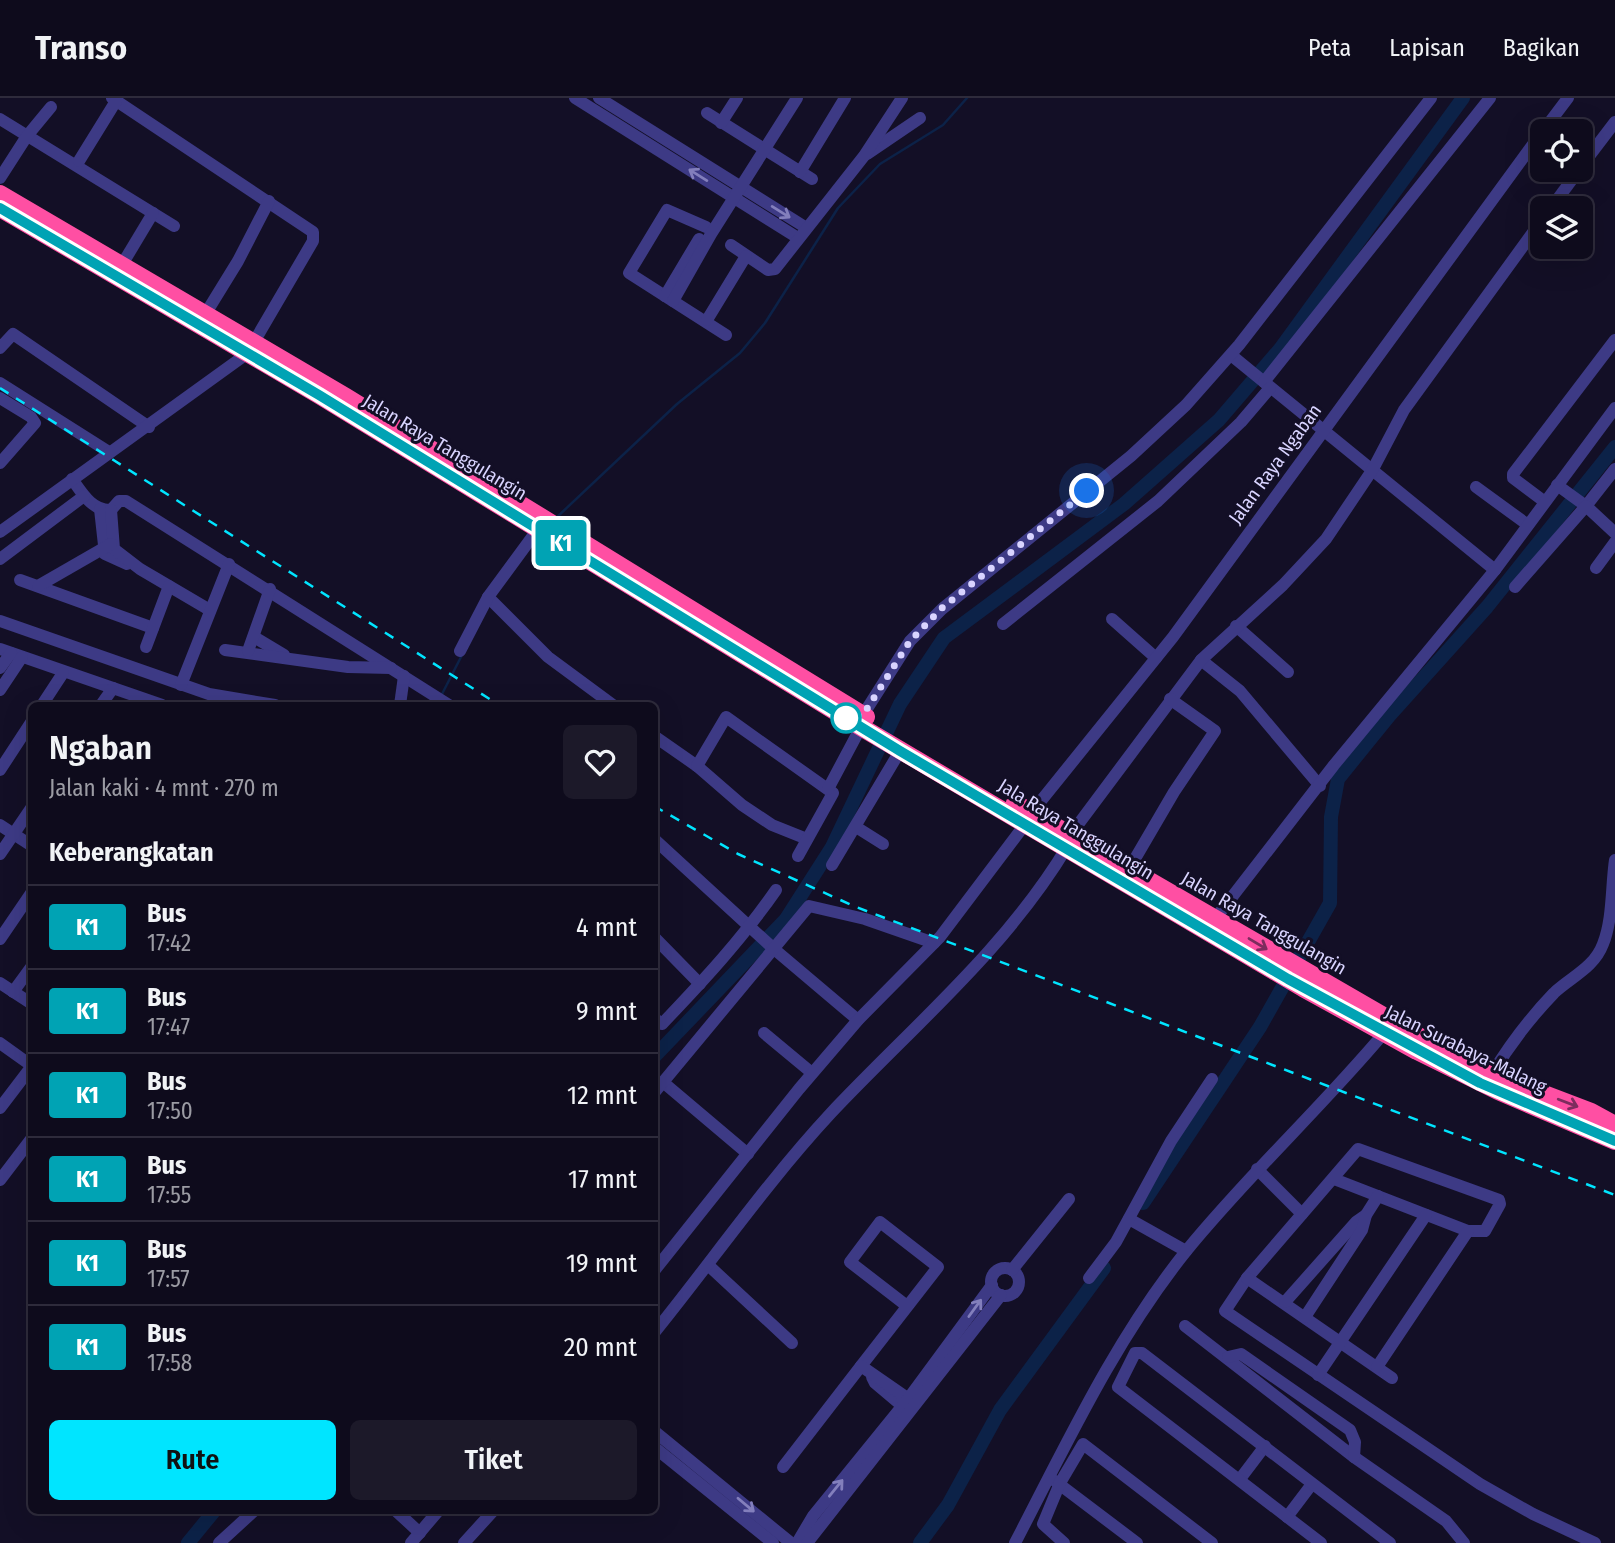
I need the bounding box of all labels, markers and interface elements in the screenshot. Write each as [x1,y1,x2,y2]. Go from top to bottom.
text: Transo [35,28,127,68]
text: Peta [1308,34,1351,62]
text: Lapisan [1389,34,1465,62]
text: Bagikan [1503,34,1580,62]
map controls [1530,119,1593,259]
button: locate [1530,119,1593,182]
one-way arrow [689,168,709,182]
button: layers [1530,196,1593,259]
one-way arrow [771,205,790,219]
street label: Jalan Raya Tanggulangin [359,389,531,505]
street label: Jalan Raya Ngaban [1224,399,1326,529]
your location [1069,473,1104,508]
line badge: K1 [530,520,592,566]
text: K1 [550,529,573,557]
unlabelled marker [831,703,861,733]
button: heart [563,725,637,799]
text: Ngaban [49,728,152,768]
text: Jalan kaki · 4 mnt · 270 m [49,774,279,802]
street label: Jala Raya Tanggulangin [994,774,1158,884]
text: Keberangkatan [49,837,214,868]
street label: Jalan Raya Tanggulangin [1177,866,1351,980]
text: Bus [147,898,186,929]
text: 4 mnt [576,912,637,943]
text: K1 [76,913,99,941]
text: 17:42 [147,929,191,957]
one-way arrow [1247,937,1267,951]
text: Bus [147,982,186,1013]
text: 9 mnt [576,996,637,1027]
text: K1 [76,997,99,1025]
street label: Jalan Surabaya-Malang [1381,1000,1551,1098]
text: 17:47 [147,1013,190,1041]
text: Bus [147,1066,186,1097]
text: 12 mnt [567,1080,637,1111]
text: K1 [76,1081,99,1109]
text: 17:50 [147,1097,193,1125]
one-way arrow [1556,1097,1578,1110]
text: Bus [147,1150,186,1181]
text: 17 mnt [568,1164,637,1195]
text: K1 [76,1165,99,1193]
text: 17:55 [147,1181,191,1209]
text: Bus [147,1234,186,1265]
text: 19 mnt [566,1248,637,1279]
text: K1 [76,1249,99,1277]
text: 17:57 [147,1265,190,1293]
one-way arrow [967,1298,982,1317]
text: Bus [147,1318,186,1349]
text: 20 mnt [564,1332,637,1363]
text: K1 [76,1333,99,1361]
text: 17:58 [147,1349,192,1377]
button: Rute [49,1420,336,1500]
button: Tiket [350,1420,637,1500]
one-way arrow [828,1479,843,1497]
one-way arrow [736,1497,754,1513]

